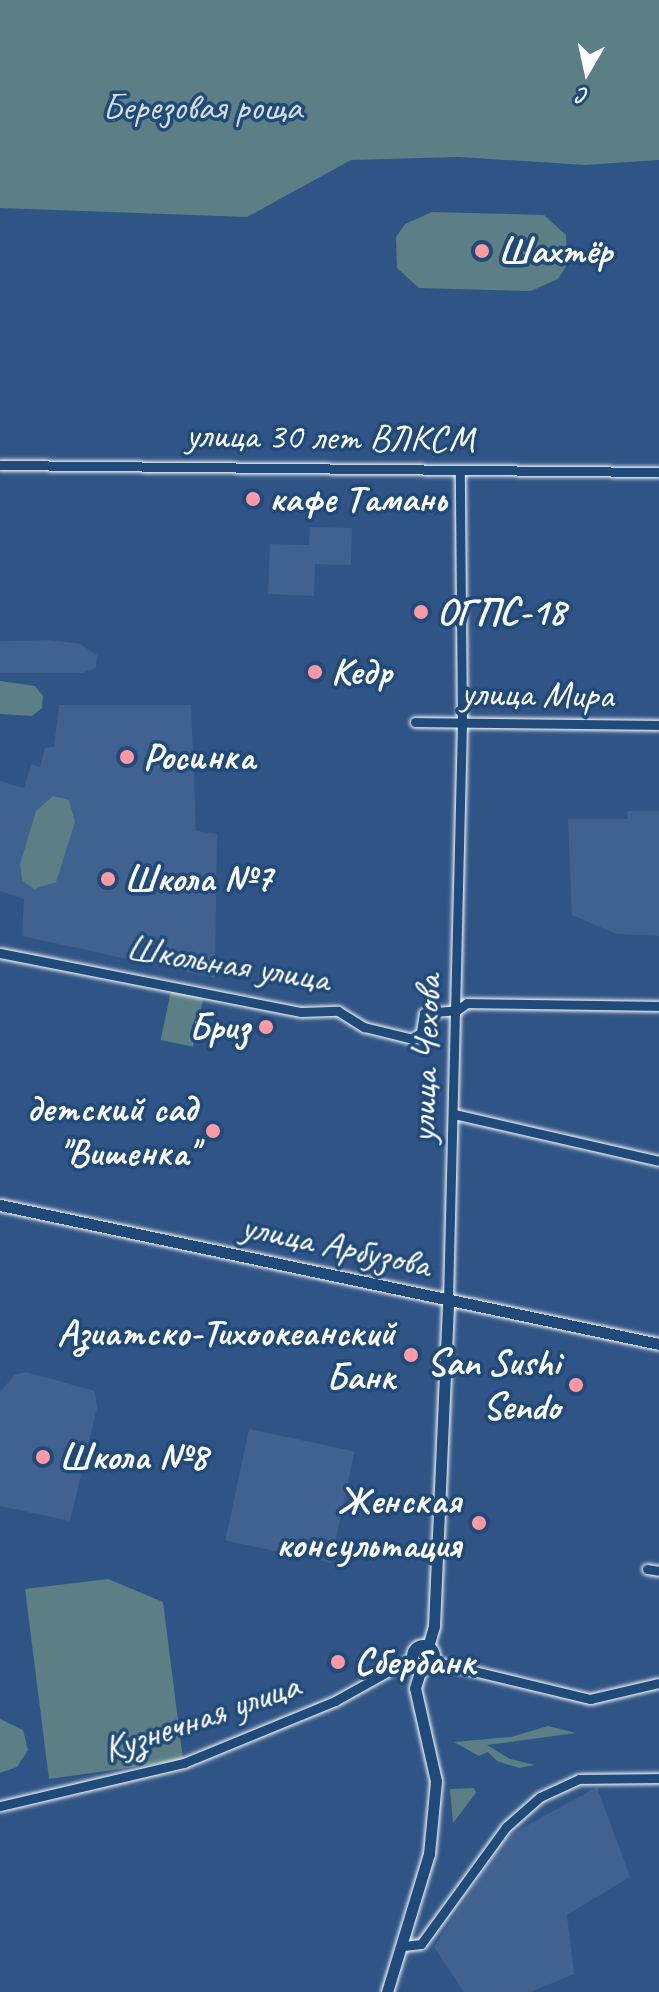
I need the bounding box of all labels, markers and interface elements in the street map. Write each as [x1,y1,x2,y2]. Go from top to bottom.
north arrow [547,32,627,112]
text: С [576,81,591,110]
park label: Березовая роща [103,84,301,130]
place label: Шахтёр [498,228,612,274]
marker: Шахтёр [473,242,491,260]
street label: улица 30 лет ВЛКСМ [185,412,475,462]
place label: кафе Тамань [269,476,444,522]
marker: кафе Тамань [244,490,262,508]
place label: ОГПС-18 [437,589,565,635]
marker: ОГПС-18 [412,603,430,621]
place label: Кедр [331,649,392,695]
marker: Кедр [306,663,324,681]
street label: улица Мира [460,670,614,718]
place label: Росинка [143,734,255,780]
marker: Росинка [118,748,136,766]
place label: Школа №7 [124,856,272,902]
marker: Школа №7 [99,870,117,888]
street label: Школьная улица [122,924,334,1002]
street label: улица Чехова [399,975,451,1143]
place label: Бриз [189,1004,250,1050]
marker: Бриз [257,1018,275,1036]
place label: детский сад "Вишенка" [26,1086,197,1176]
marker: детский сад "Вишенка" [204,1122,222,1140]
street label: улица Арбузова [238,1203,434,1287]
place label: Азиатско-Тихоокеанский Банк [57,1310,395,1400]
place label: San Sushi Sendo [428,1340,560,1430]
marker: Азиатско-Тихоокеанский Банк [402,1346,420,1364]
marker: San Sushi Sendo [567,1376,585,1394]
place label: Школа №8 [59,1434,207,1480]
marker: Школа №8 [34,1448,52,1466]
place label: Женская консультация [276,1478,461,1568]
marker: Женская консультация [468,1512,490,1534]
place label: Сбербанк [354,1639,475,1685]
marker: Сбербанк [329,1653,347,1671]
street label: Кузнечная улица [95,1662,307,1772]

